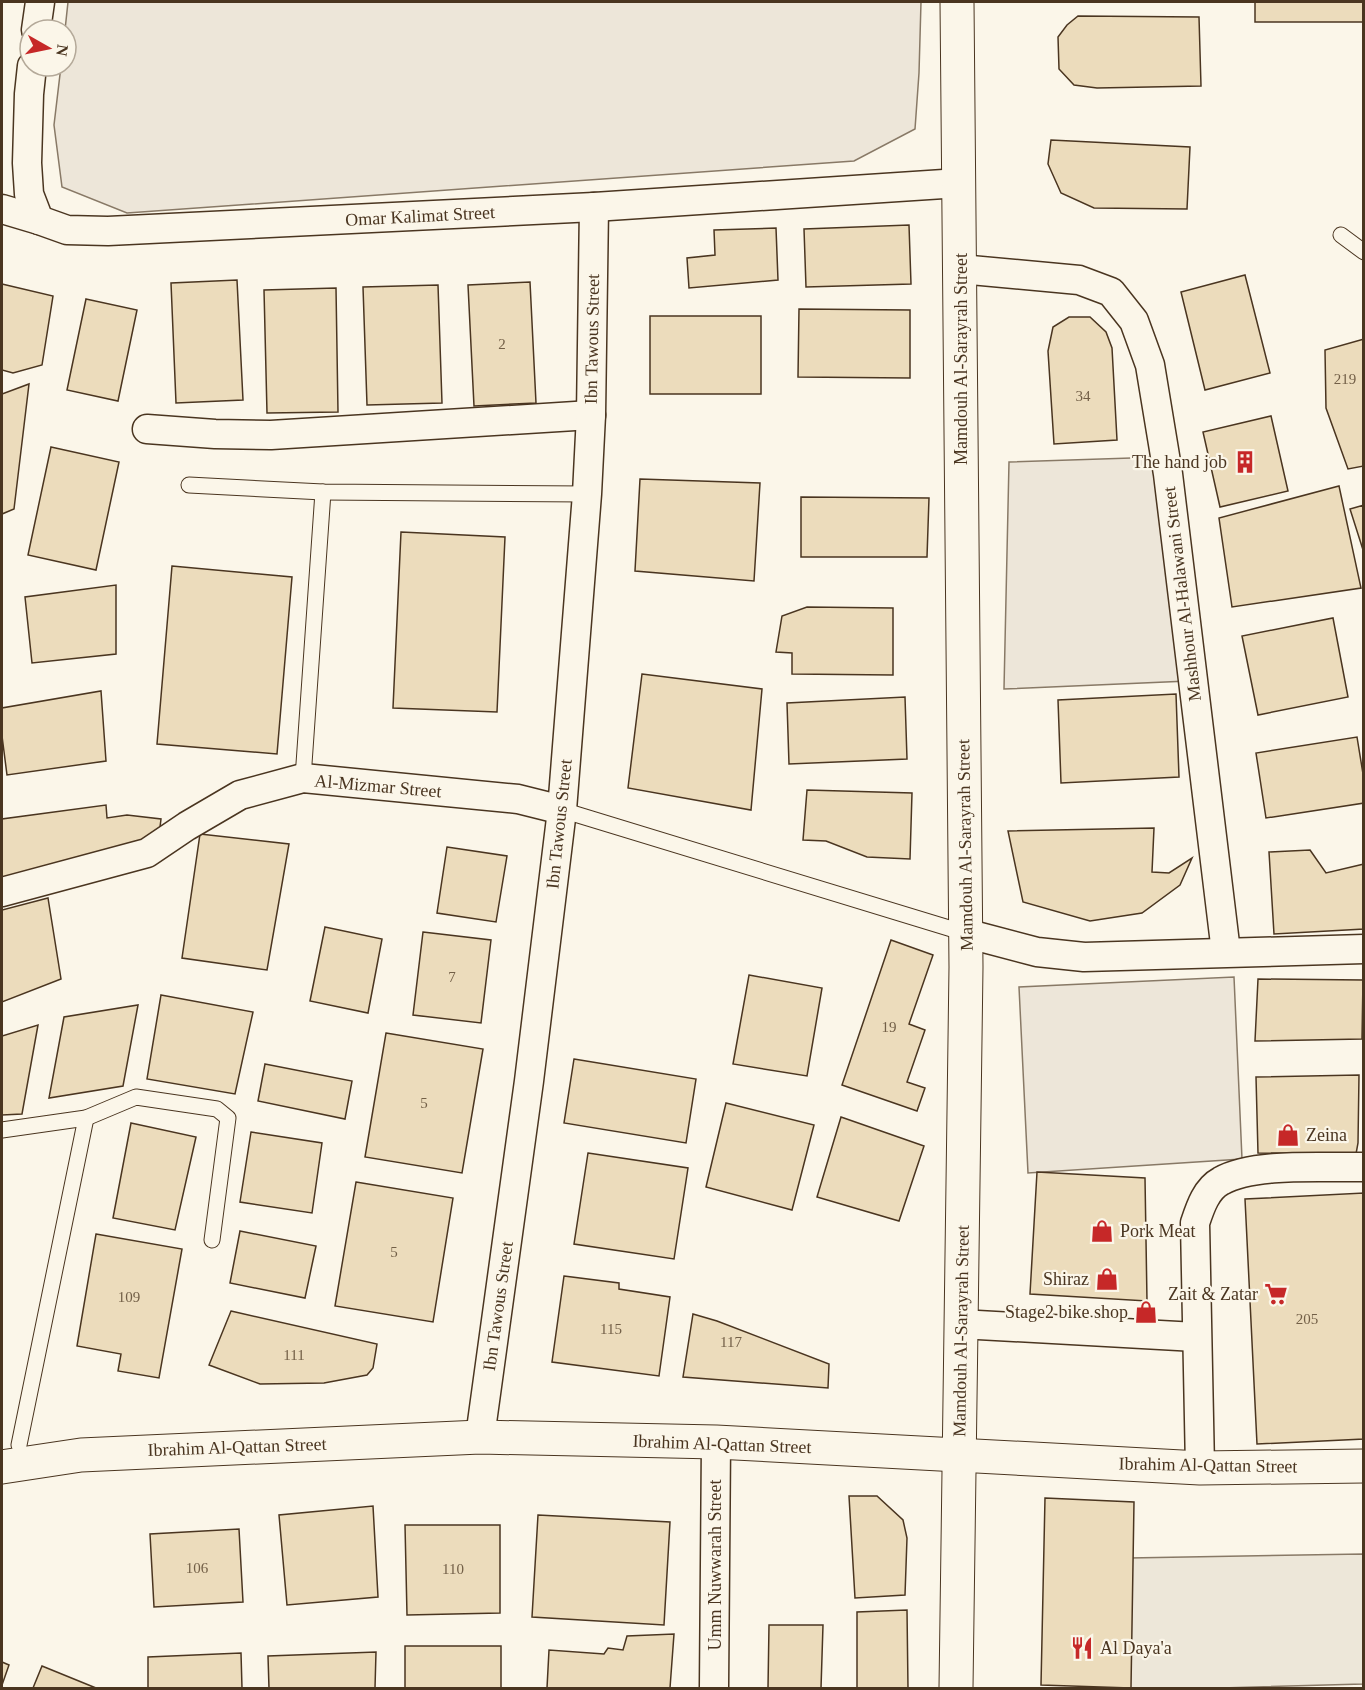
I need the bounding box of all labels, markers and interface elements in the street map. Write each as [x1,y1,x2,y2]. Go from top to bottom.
north arrow [18,18,78,78]
text: N [53,43,72,58]
street label: Omar Kalimat Street [345,202,495,230]
street label: Mamdouh Al-Sarayrah Street [951,253,971,465]
street label: Ibn Tawous Street [581,274,603,404]
house number: 2 [498,336,506,352]
house number: 219 [1334,371,1356,387]
house number: 34 [1076,388,1091,404]
building icon: The hand job [1232,449,1258,475]
place label: The hand job [1132,452,1227,472]
street label: Mashhour Al-Halawani Street [1159,486,1205,702]
street label: Mamdouh Al-Sarayrah Street [953,739,977,951]
street label: Ibn Tawous Street [542,758,576,890]
street label: Al-Mizmar Street [314,770,442,802]
house number: 7 [448,969,456,985]
house number: 19 [882,1019,897,1035]
house number: 5 [420,1095,428,1111]
shop icon: Zeina [1275,1122,1301,1148]
place label: Zeina [1306,1125,1347,1145]
shop icon: Pork Meat [1089,1218,1115,1244]
place label: Pork Meat [1120,1221,1196,1241]
street label: Mamdouh Al-Sarayrah Street [949,1225,973,1437]
street label: Ibn Tawous Street [479,1240,517,1372]
house number: 5 [390,1244,398,1260]
shop icon: Shiraz [1094,1266,1120,1292]
place label: Shiraz [1043,1269,1089,1289]
supermarket icon: Zait & Zatar [1263,1281,1289,1307]
place label: Zait & Zatar [1168,1284,1258,1304]
house number: 109 [118,1289,140,1305]
shop icon: Stage2 bike shop [1133,1299,1159,1325]
place label: Stage2 bike shop [1005,1302,1128,1322]
house number: 205 [1296,1311,1318,1327]
house number: 115 [600,1321,622,1337]
house number: 117 [720,1334,742,1350]
house number: 111 [283,1347,305,1363]
street label: Ibrahim Al-Qattan Street [632,1431,812,1457]
street label: Ibrahim Al-Qattan Street [147,1434,327,1460]
street label: Ibrahim Al-Qattan Street [1118,1453,1298,1477]
street label: Umm Nuwwarah Street [705,1480,725,1650]
house number: 106 [186,1560,209,1576]
house number: 110 [442,1561,464,1577]
restaurant icon: Al Daya'a [1069,1635,1095,1661]
place label: Al Daya'a [1100,1638,1172,1658]

